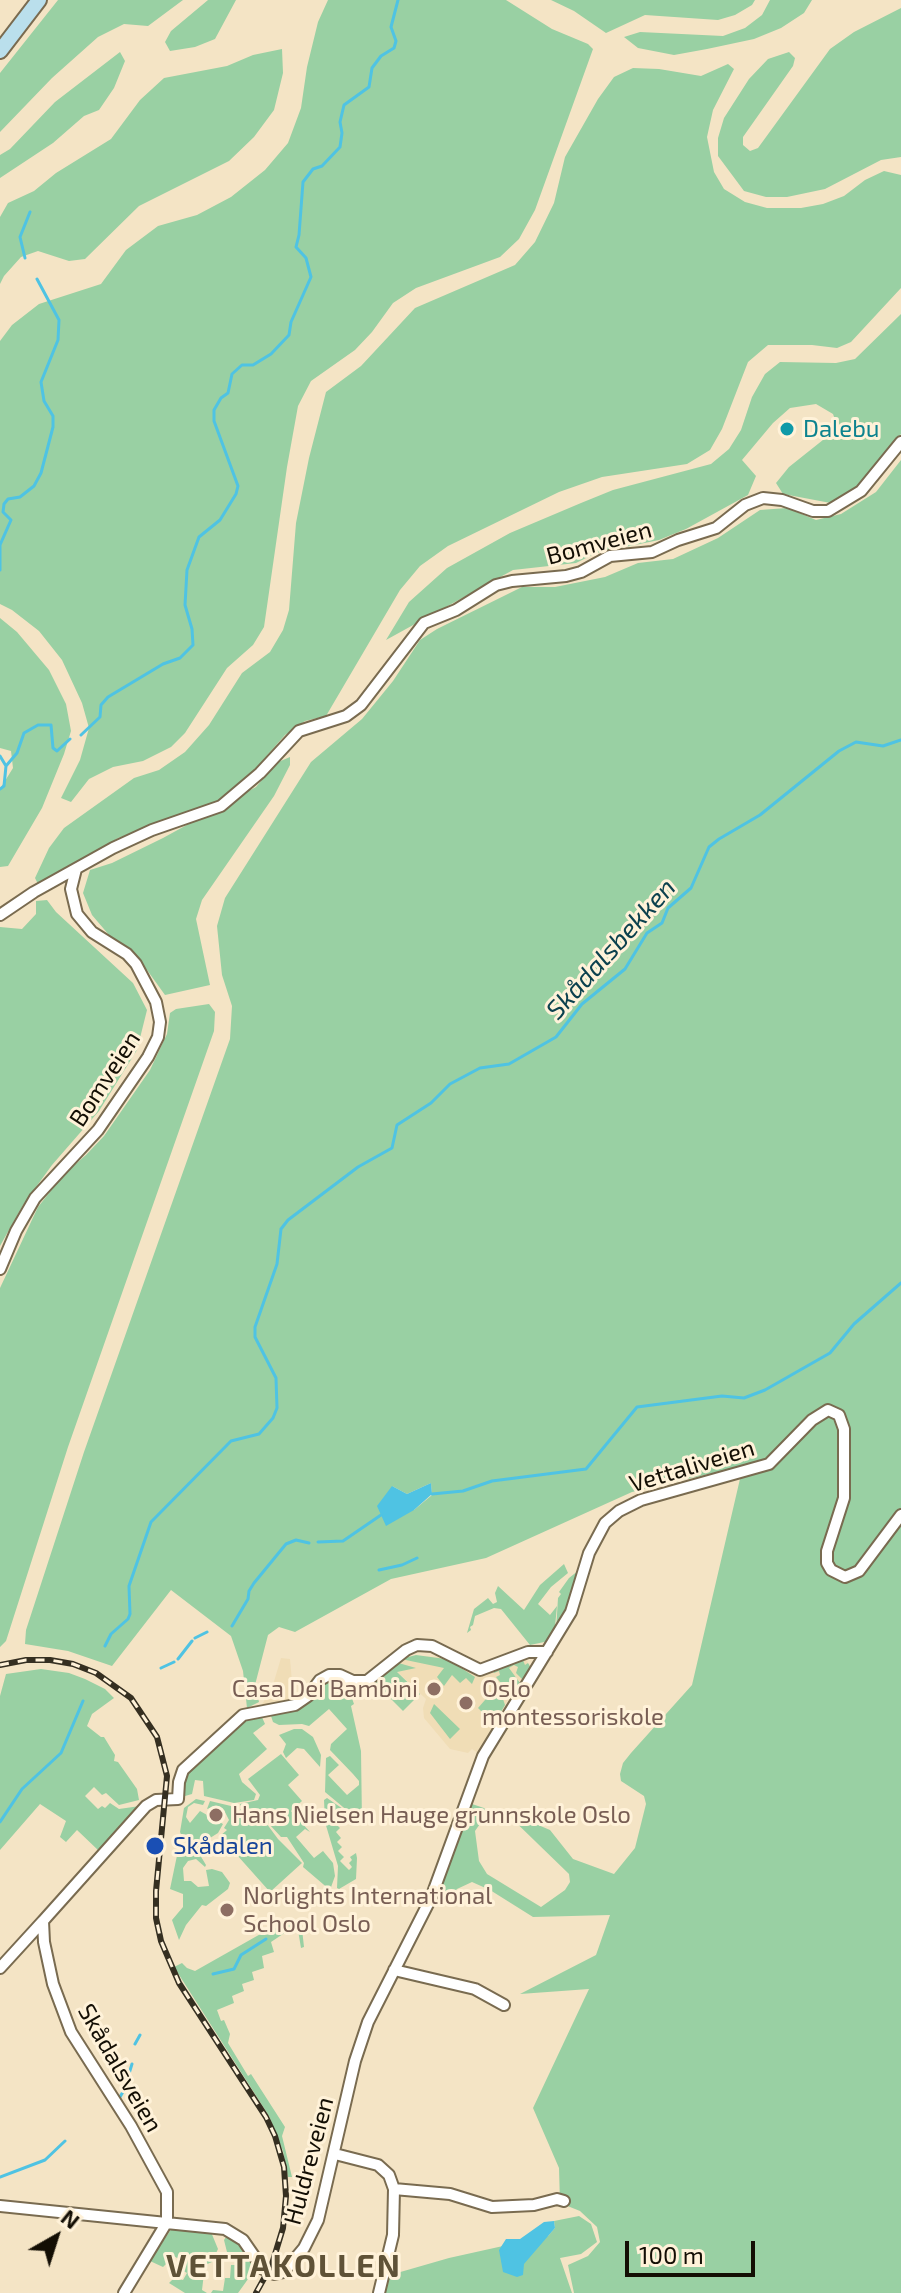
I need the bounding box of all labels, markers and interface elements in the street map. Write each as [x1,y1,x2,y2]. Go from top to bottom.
place label: Dalebu [803,415,879,443]
marker: Dalebu [778,420,796,438]
street label: Bomveien [543,515,655,571]
water label: Skådalsbekken [540,872,682,1026]
street label: Bomveien [64,1026,146,1132]
street label: Vettaliveien [626,1433,758,1499]
place label: Casa Dei Bambini [232,1675,418,1703]
place label: Oslo montessoriskole [482,1675,664,1731]
marker: Casa Dei Bambini [425,1680,443,1698]
marker: Oslo montessoriskole [457,1694,475,1712]
place label: Hans Nielsen Hauge grunnskole Oslo [232,1801,631,1829]
marker: Hans Nielsen Hauge grunnskole Oslo [207,1806,225,1824]
place label: Skådalen [173,1832,273,1860]
marker: Skådalen [144,1835,166,1857]
place label: Norlights International School Oslo [243,1882,492,1938]
marker: Norlights International School Oslo [218,1901,236,1919]
street label: Skådalsveien [72,1999,168,2137]
street label: Huldreveien [278,2094,340,2228]
north arrow [16,2197,96,2277]
text: N [57,2203,85,2233]
scale bar [629,2225,759,2275]
text: 100 m [639,2240,704,2269]
district label: VETTAKOLLEN [166,2247,402,2285]

